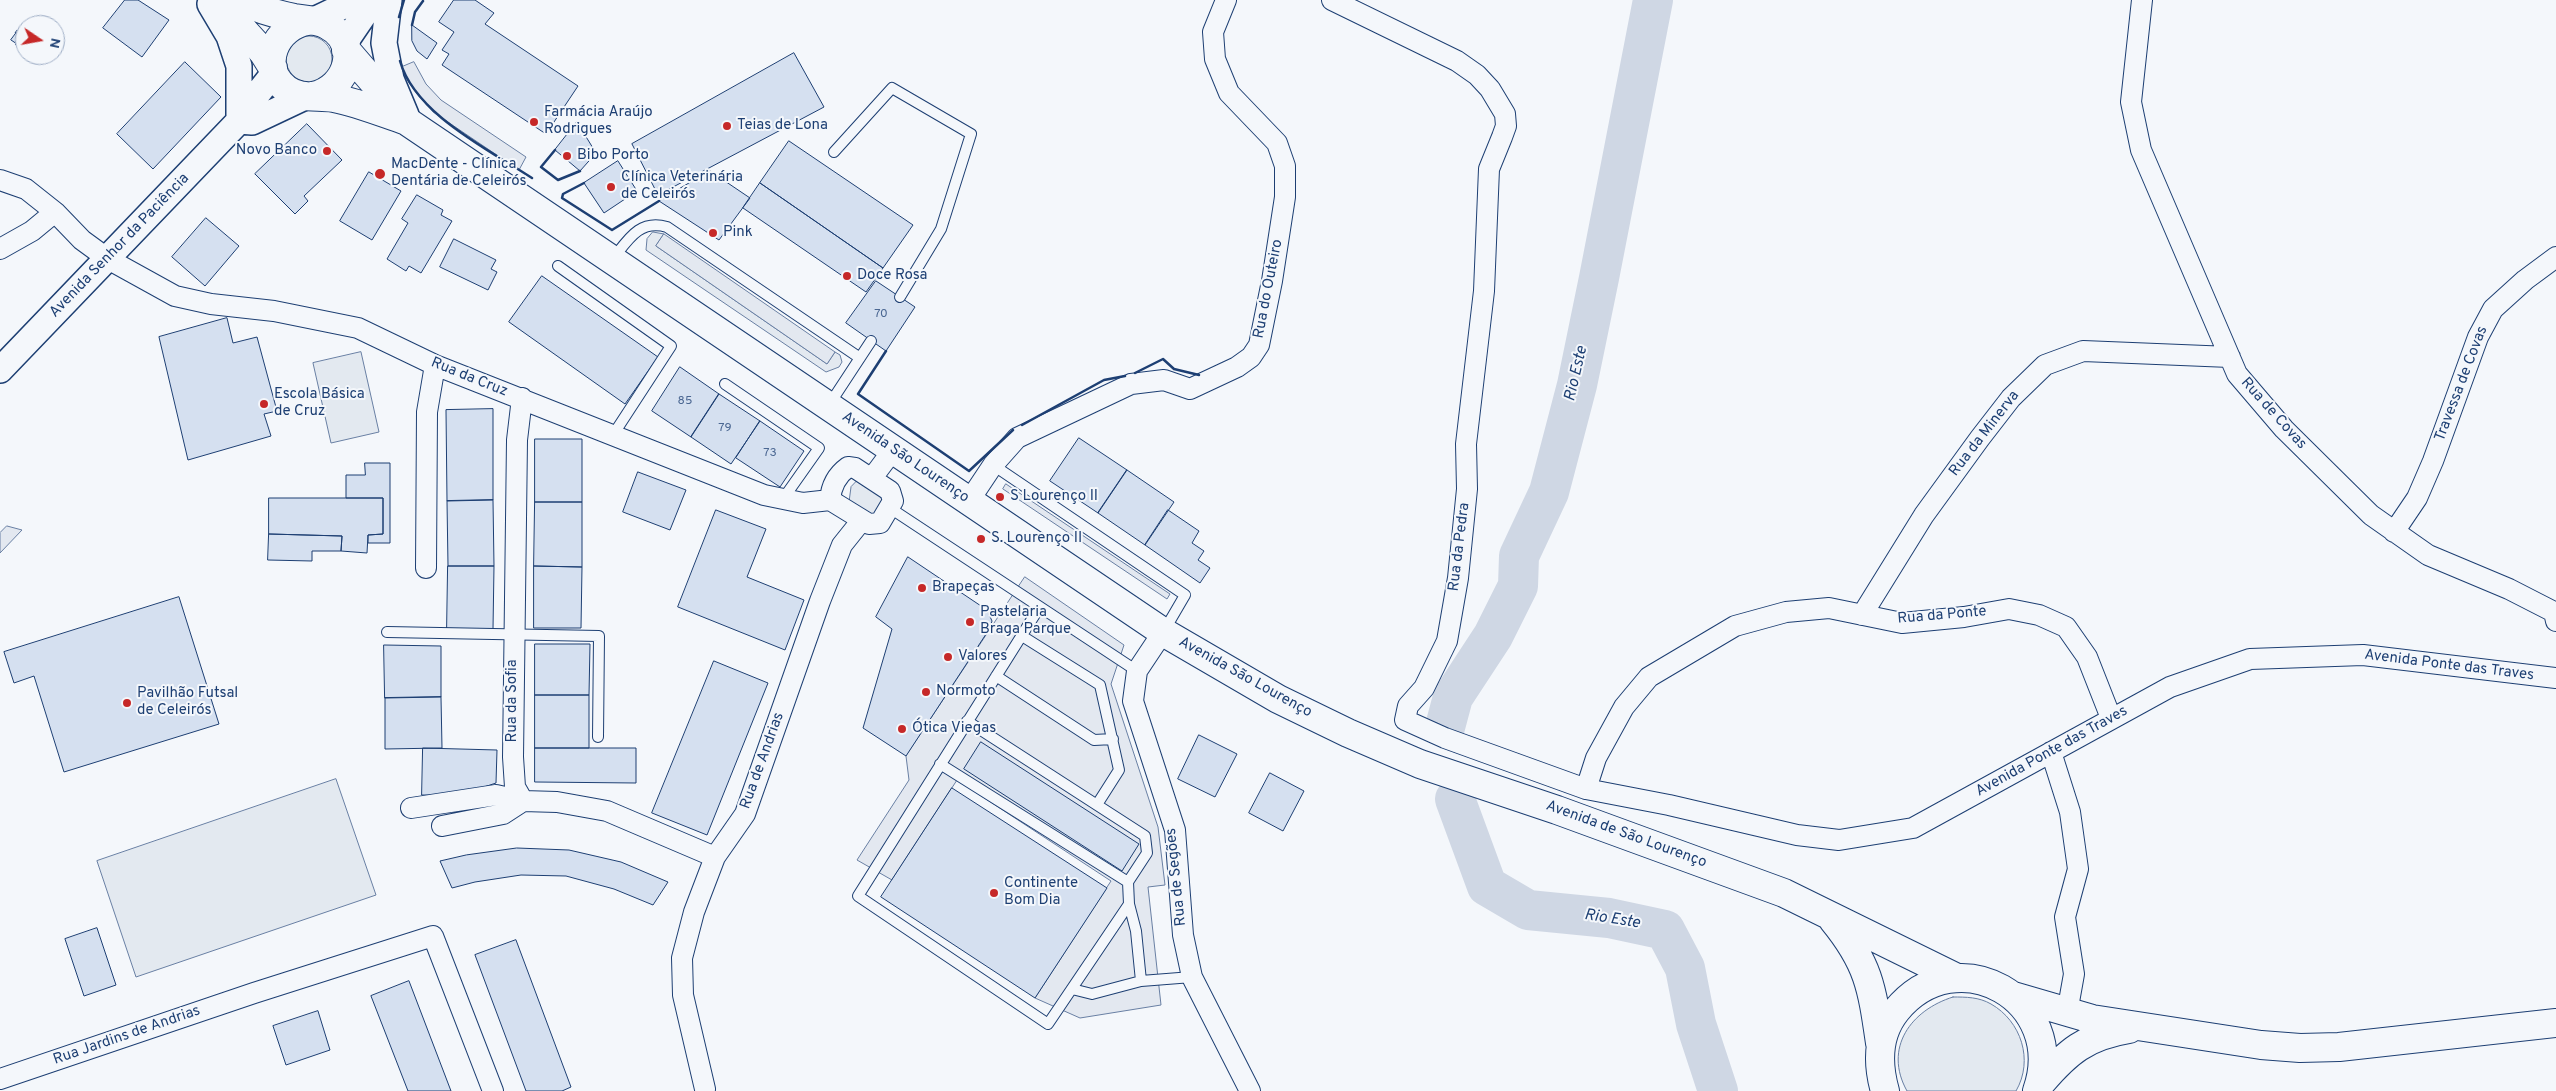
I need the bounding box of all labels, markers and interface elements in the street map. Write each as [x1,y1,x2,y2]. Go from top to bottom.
north arrow [15,15,65,65]
text: N [45,36,64,50]
place label: Farmácia Araújo Rodrigues [544,104,653,139]
marker: Farmácia Araújo Rodrigues [528,116,540,128]
place label: Teias de Lona [737,117,828,135]
marker: Teias de Lona [721,120,733,132]
place label: Novo Banco [236,142,317,160]
marker: Novo Banco [321,145,333,157]
place label: Bibo Porto [577,147,649,165]
marker: Bibo Porto [561,150,573,162]
place label: MacDente - Clínica Dentária de Celeirós [391,156,527,191]
marker: MacDente - Clínica Dentária de Celeirós [373,167,387,181]
place label: Clínica Veterinária de Celeirós [621,169,743,204]
street label: Avenida Senhor da Paciência [46,170,194,322]
marker: Clínica Veterinária de Celeirós [605,181,617,193]
place label: Pink [723,224,753,242]
marker: Pink [707,227,719,239]
street label: Rua do Outeiro [1251,238,1287,340]
place label: Doce Rosa [857,267,927,285]
marker: Doce Rosa [841,270,853,282]
house number: 70 [874,308,888,322]
street label: Travessa de Covas [2432,324,2492,444]
water label: Rio Este [1561,344,1593,404]
street label: Rua da Cruz [428,354,510,402]
street label: Rua de Covas [2236,374,2310,454]
place label: Escola Básica de Cruz [274,386,365,421]
street label: Rua da Minerva [1946,388,2024,480]
house number: 85 [678,395,692,409]
marker: Escola Básica de Cruz [258,398,270,410]
street label: Avenida São Lourenço [838,409,972,507]
house number: 79 [718,422,732,436]
house number: 73 [763,447,777,461]
place label: S Lourenço II [1010,488,1098,506]
marker: S Lourenço II [994,491,1006,503]
street label: Rua da Pedra [1446,502,1474,592]
place label: S. Lourenço II [991,530,1082,548]
marker: S. Lourenço II [975,533,987,545]
place label: Brapeças [932,579,995,597]
marker: Brapeças [916,582,928,594]
street label: Rua da Ponte [1897,603,1987,629]
place label: Pastelaria Braga Parque [980,604,1071,639]
marker: Pastelaria Braga Parque [964,616,976,628]
street label: Avenida São Lourenço [1175,634,1315,722]
street label: Avenida Ponte das Traves [2363,647,2535,685]
place label: Valores [958,648,1007,666]
marker: Valores [942,651,954,663]
street label: Rua da Sofia [504,659,522,743]
place label: Normoto [936,683,996,701]
place label: Pavilhão Futsal de Celeirós [137,685,238,720]
marker: Normoto [920,686,932,698]
marker: Pavilhão Futsal de Celeirós [121,697,133,709]
street label: Avenida Ponte das Traves [1973,703,2131,801]
street label: Rua de Andrias [737,710,789,812]
place label: Ótica Viegas [912,720,996,738]
marker: Ótica Viegas [896,723,908,735]
street label: Avenida de São Lourenço [1543,798,1709,872]
street label: Rua de Segões [1163,827,1191,927]
place label: Continente Bom Dia [1004,875,1078,910]
marker: Continente Bom Dia [988,887,1000,899]
water label: Rio Este [1583,906,1641,934]
street label: Rua Jardins de Andrias [51,1002,203,1070]

